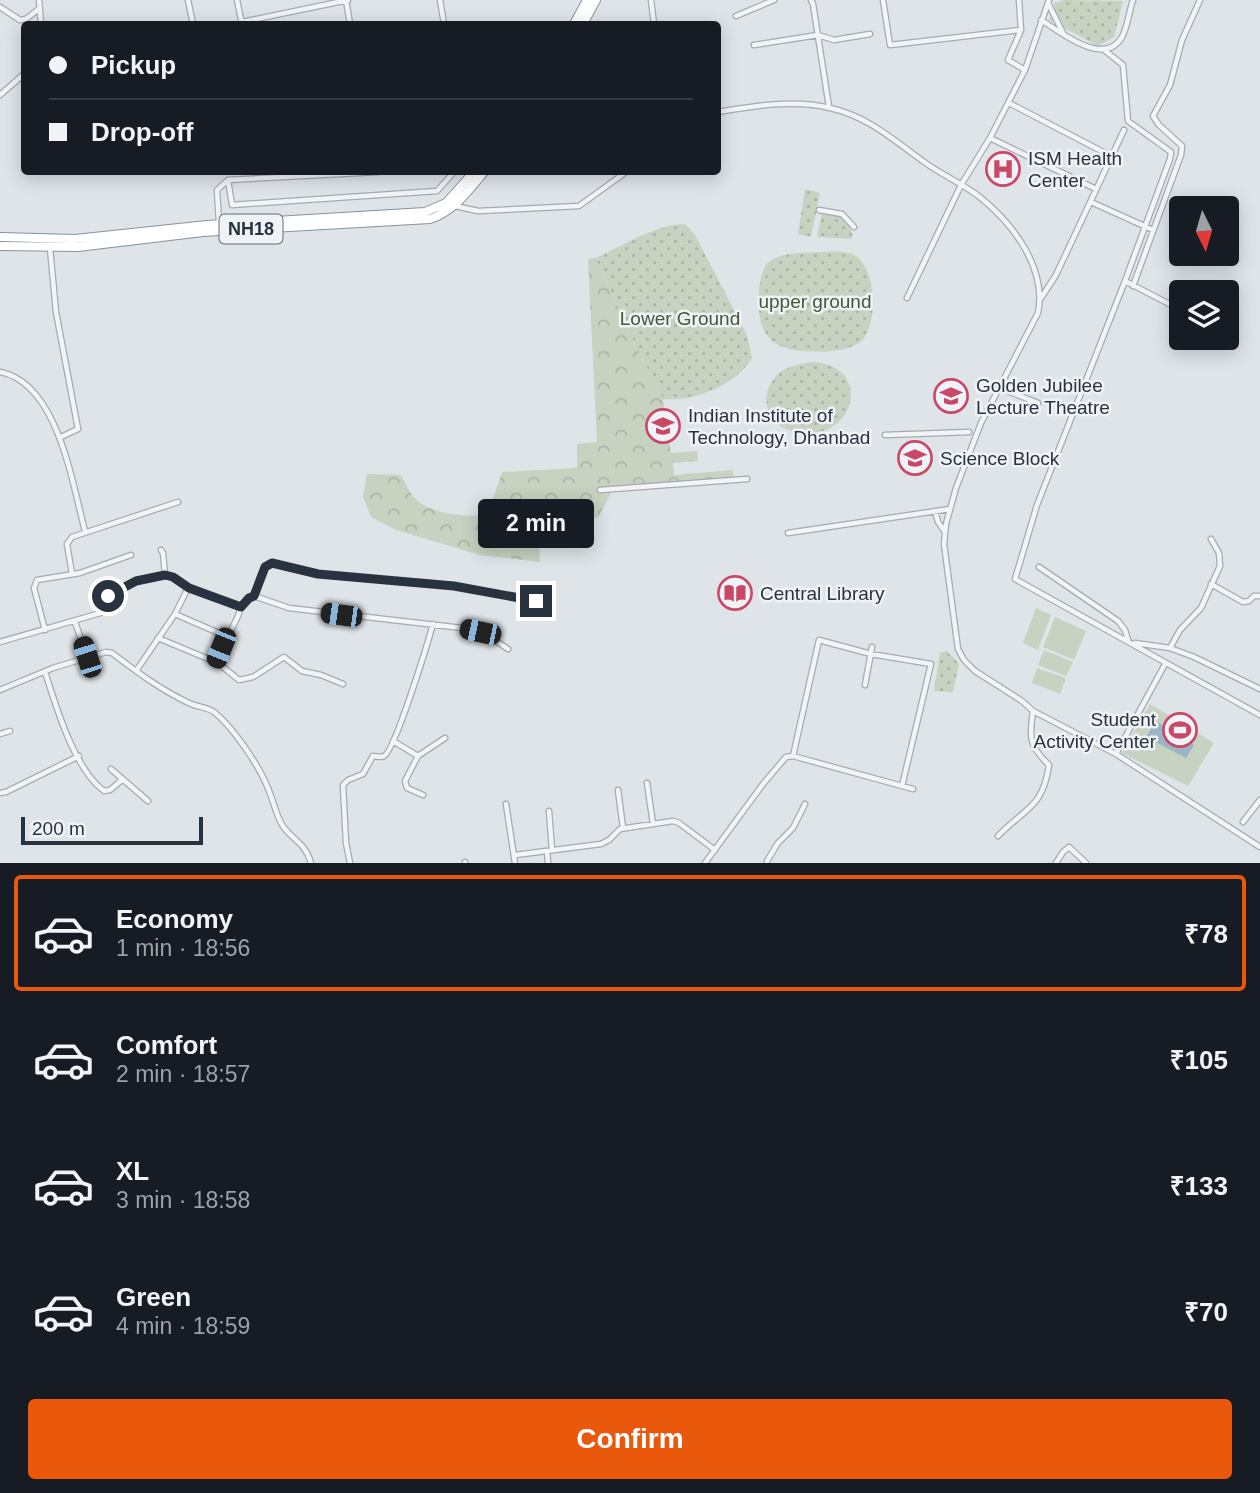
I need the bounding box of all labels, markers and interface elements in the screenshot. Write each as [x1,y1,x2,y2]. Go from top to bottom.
text: Pickup [91,50,176,80]
text: Drop-off [91,117,194,147]
place label: ISM Health Center [1028,148,1122,191]
hospital icon: ISM Health Center [984,150,1022,188]
north arrow [1169,196,1239,266]
map controls [1169,196,1239,350]
road number: NH18 [219,214,282,244]
button: layers [1169,280,1239,350]
park label: upper ground [758,291,872,312]
park label: Lower Ground [620,308,740,329]
place label: Golden Jubilee Lecture Theatre [976,375,1110,418]
school or university icon: Golden Jubilee Lecture Theatre [932,377,970,415]
place label: Indian Institute of Technology, Dhanbad [688,405,870,448]
school or university icon: Indian Institute of Technology, Dhanbad [644,407,682,445]
school or university icon: Science Block [896,439,934,477]
place label: Science Block [940,448,1060,469]
callout: 2 min [478,500,594,548]
text: 2 min [506,510,566,536]
library icon: Central Library [716,574,754,612]
route start [92,580,124,612]
place label: Central Library [760,583,885,604]
route end [520,585,552,617]
car [319,602,364,628]
car [458,617,503,647]
car [204,625,239,671]
car [71,634,104,680]
place label: Student Activity Center [1034,709,1157,752]
sports icon: Student Activity Center [1161,711,1199,749]
scale bar [21,814,203,846]
text: 200 m [32,818,85,839]
icon: car [32,902,95,965]
text: Economy [116,904,233,934]
text: ₹78 [1184,919,1228,949]
text: 1 min · 18:56 [116,935,250,961]
icon: car [32,1028,95,1091]
text: Comfort [116,1030,217,1060]
text: ₹105 [1170,1045,1228,1075]
text: 2 min · 18:57 [116,1061,250,1087]
icon: car [32,1154,95,1217]
text: XL [116,1156,149,1186]
text: ₹133 [1170,1171,1228,1201]
text: 3 min · 18:58 [116,1187,250,1213]
icon: car [32,1280,95,1343]
text: Green [116,1282,191,1312]
text: ₹70 [1184,1297,1228,1327]
text: 4 min · 18:59 [116,1313,250,1339]
button: Confirm [28,1399,1232,1479]

